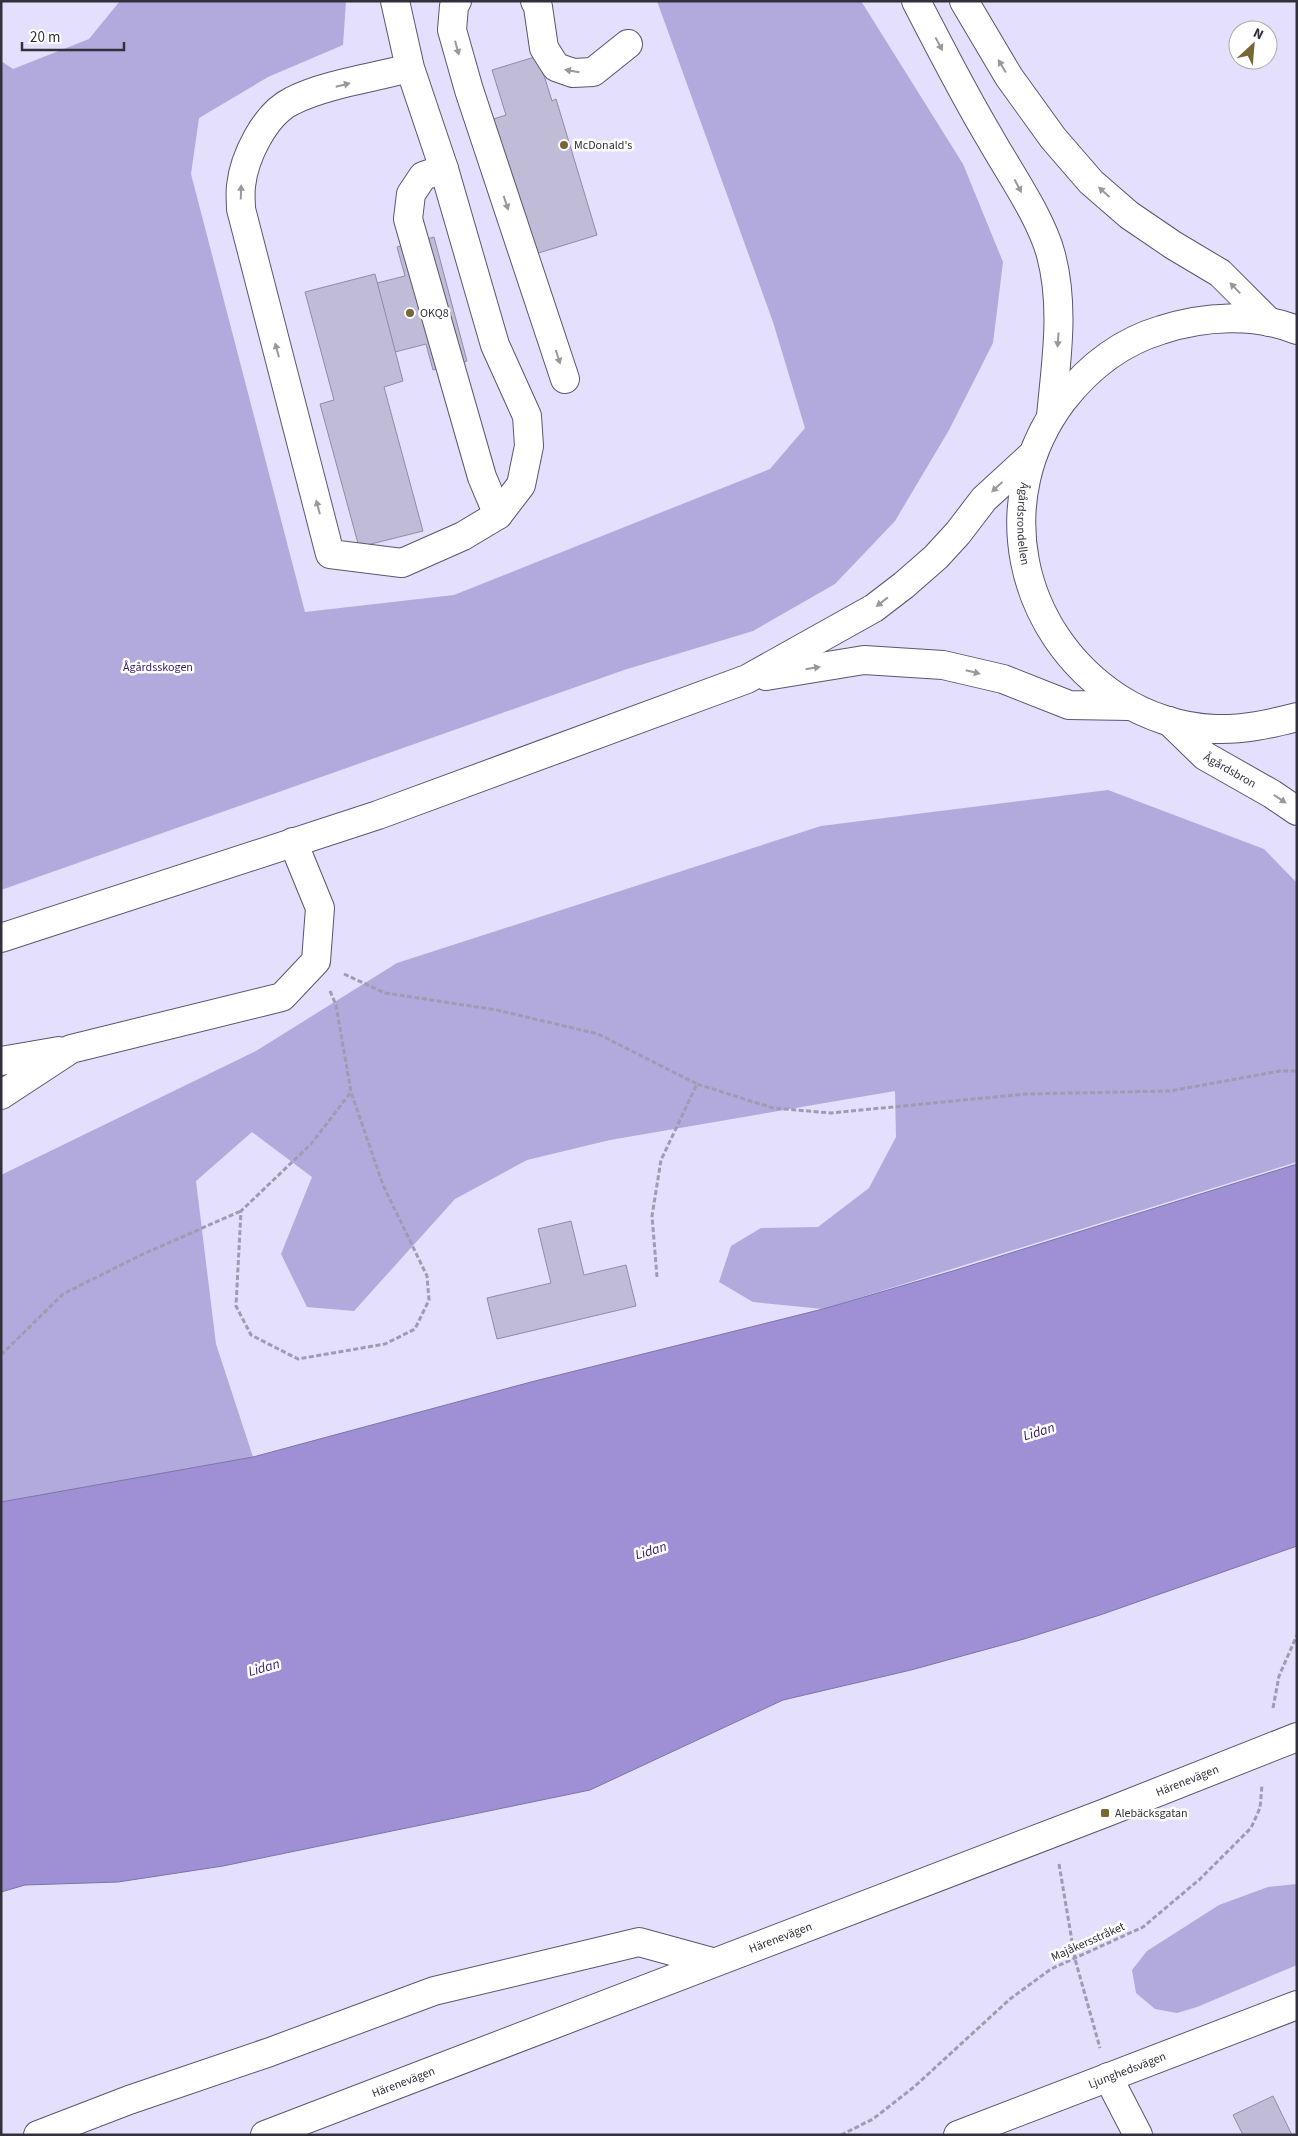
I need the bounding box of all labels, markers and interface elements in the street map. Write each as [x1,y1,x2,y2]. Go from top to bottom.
scale bar [22,20,125,52]
north arrow [1228,20,1278,70]
text: N [1250,23,1267,45]
text: 20 m [30,27,60,48]
one-way arrow [935,37,943,51]
one-way arrow [454,41,462,56]
one-way arrow [998,59,1007,73]
one-way arrow [563,66,579,74]
one-way arrow [336,81,351,89]
place label: McDonald's [574,137,632,154]
marker: McDonald's [558,139,570,151]
one-way arrow [1014,179,1022,193]
one-way arrow [237,184,245,200]
one-way arrow [1097,187,1110,198]
one-way arrow [503,196,511,211]
one-way arrow [1229,282,1241,294]
place label: OKQ8 [420,305,449,322]
marker: OKQ8 [404,307,416,319]
one-way arrow [1053,333,1061,349]
one-way arrow [273,342,281,357]
one-way arrow [554,350,562,365]
street label: Ågårdsrondellen [1013,481,1034,567]
one-way arrow [990,482,1003,493]
one-way arrow [314,500,322,515]
one-way arrow [876,596,889,607]
park label: Ågårdsskogen [123,659,193,676]
one-way arrow [805,664,821,672]
one-way arrow [966,668,981,676]
street label: Ågårdsbron [1201,749,1259,792]
one-way arrow [1273,795,1286,804]
water label: Lidan [1021,1418,1057,1446]
water label: Lidan [633,1537,669,1565]
water label: Lidan [246,1654,282,1682]
street label: Härenevägen [1153,1760,1221,1801]
place label: Alebäcksgatan [1115,1805,1188,1822]
marker: Alebäcksgatan [1099,1807,1111,1819]
street label: Härenevägen [746,1918,814,1957]
street label: Majåkersstråket [1048,1918,1128,1966]
street label: Ljunghedsvägen [1086,2048,1168,2093]
street label: Härenevägen [369,2062,437,2102]

